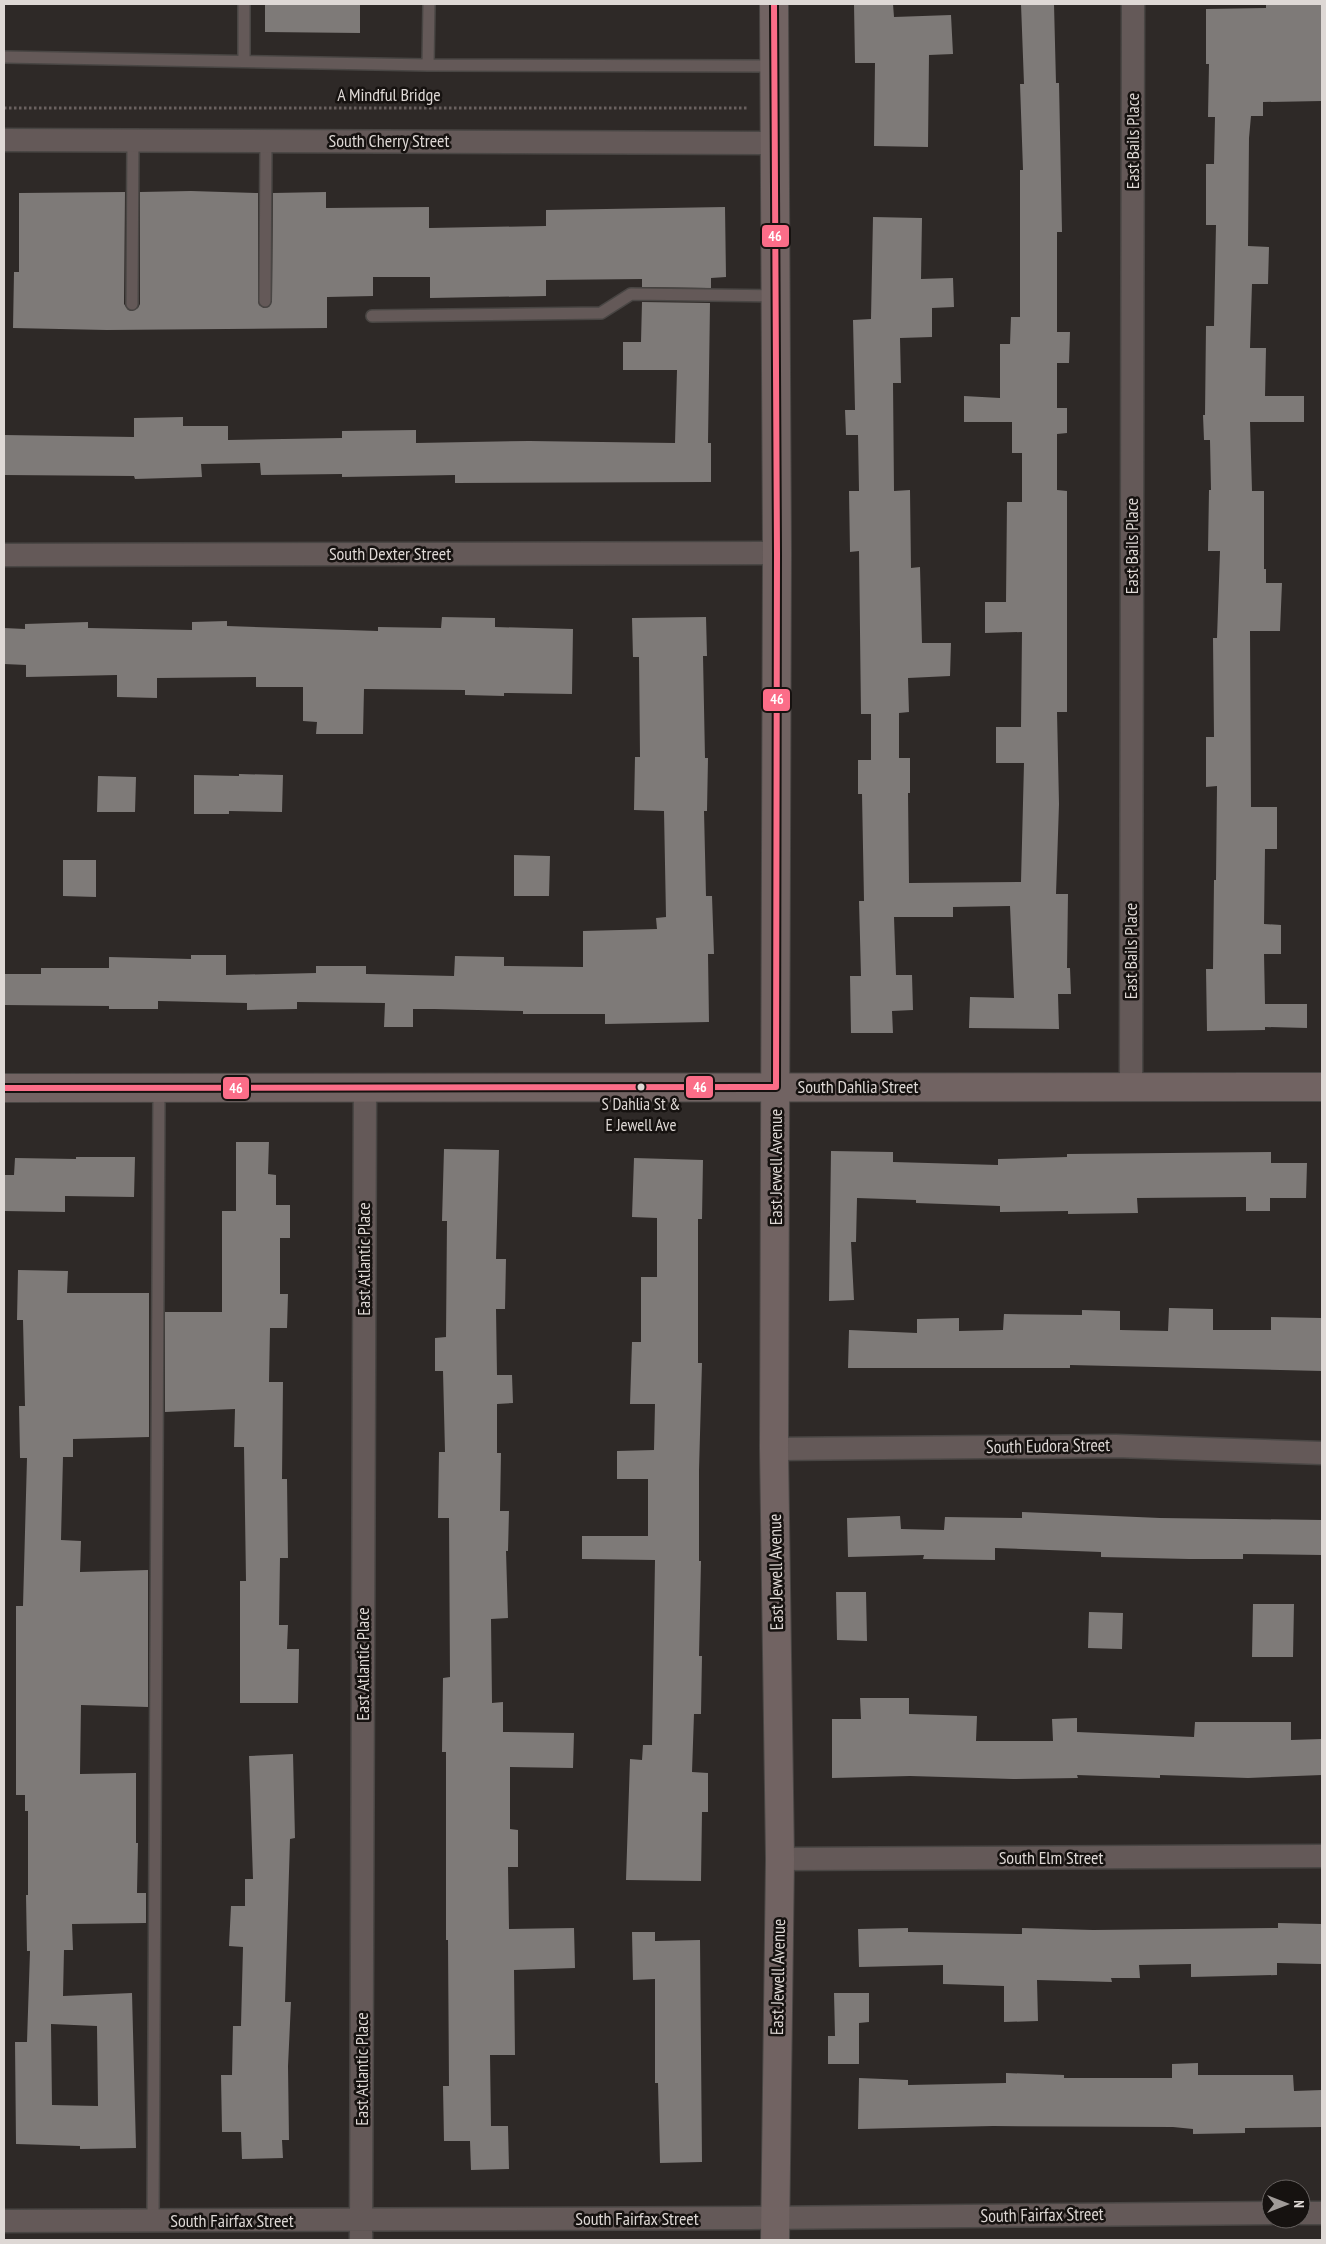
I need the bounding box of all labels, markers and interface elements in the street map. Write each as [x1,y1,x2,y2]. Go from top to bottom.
street label: A Mindful Bridge [337,83,441,106]
street label: East Bails Place [1121,93,1144,189]
street label: South Cherry Street [329,129,449,152]
line badge: 46 [761,224,790,248]
text: 46 [768,227,782,245]
street label: East Bails Place [1120,498,1143,594]
street label: South Dexter Street [329,542,451,565]
line badge: 46 [762,688,791,712]
text: 46 [770,690,784,708]
street label: East Bails Place [1119,903,1142,999]
line badge: 46 [685,1075,714,1099]
street label: South Dahlia Street [798,1075,919,1098]
line badge: 46 [222,1076,250,1100]
text: 46 [693,1078,707,1096]
text: 46 [229,1079,243,1097]
marker: S Dahlia St & E Jewell Ave [636,1082,646,1092]
place label: S Dahlia St & E Jewell Ave [602,1093,680,1136]
street label: East Jewell Avenue [764,1109,787,1225]
street label: East Atlantic Place [352,1202,375,1316]
street label: South Eudora Street [986,1433,1110,1458]
street label: East Jewell Avenue [763,1514,788,1630]
street label: East Atlantic Place [351,1607,374,1721]
street label: South Elm Street [999,1846,1103,1869]
street label: East Jewell Avenue [765,1919,790,2035]
street label: East Atlantic Place [350,2012,373,2126]
north arrow [1261,2179,1311,2229]
text: N [1290,2200,1308,2208]
street label: South Fairfax Street [980,2202,1104,2227]
street label: South Fairfax Street [575,2207,699,2230]
street label: South Fairfax Street [170,2209,294,2232]

